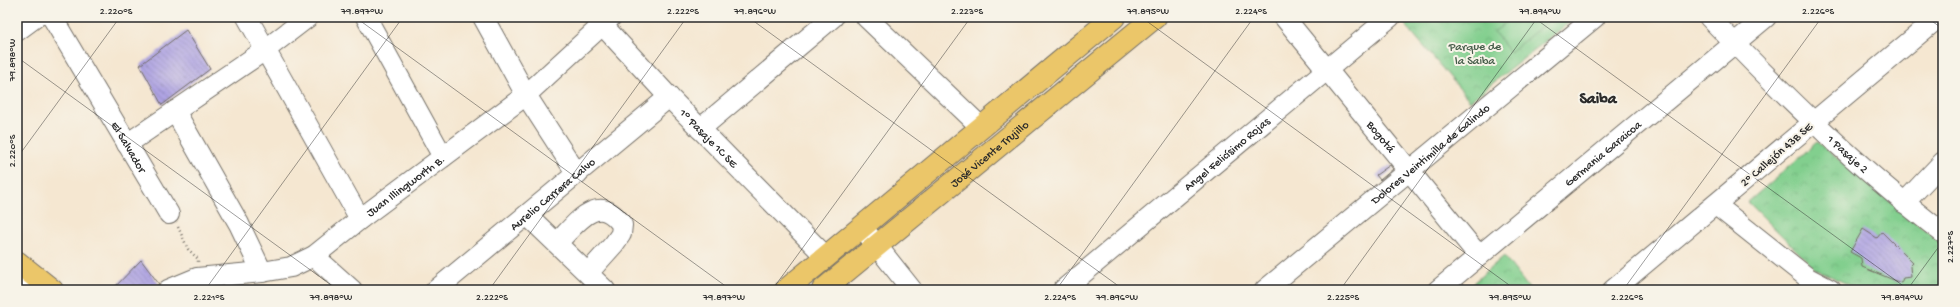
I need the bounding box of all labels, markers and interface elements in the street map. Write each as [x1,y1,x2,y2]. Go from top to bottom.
text: 2.220°S [100,6,133,18]
text: 79.897°W [340,6,384,18]
text: 2.222°S [667,6,699,18]
text: 79.896°W [733,6,776,18]
text: 2.223°S [951,6,983,18]
text: 79.895°W [1126,6,1170,18]
text: 2.224°S [1235,6,1267,18]
text: 79.894°W [1518,6,1561,18]
text: 2.226°S [1802,6,1834,18]
text: 79.898°W [7,38,19,82]
park label: Parque de la Saiba [1448,41,1502,69]
district label: Saiba [1579,91,1618,110]
street label: Dolores Veintimilla de Galindo [1368,102,1493,209]
street label: 1° Pasaje 1C SE [675,106,740,172]
street label: Angel Felicísimo Rojas [1182,115,1274,195]
street label: Bogotá [1362,118,1397,157]
street label: Germania Garaicoa [1562,118,1645,191]
street label: José Vicente Trujillo [948,119,1032,191]
street label: El Salvador [107,120,149,178]
street label: 2º Callejón 43B SE [1738,120,1817,191]
street label: 1 Pasaje 2 [1823,132,1870,177]
text: 2.220°S [7,134,19,167]
street label: Juan Illingworth B. [364,153,448,221]
street label: Aurelio Carrera Calvo [508,156,599,235]
text: 2.227°S [1945,231,1957,263]
text: 2.221°S [193,292,225,304]
text: 79.898°W [309,292,353,304]
text: 2.222°S [476,292,508,304]
text: 79.897°W [702,292,746,304]
text: 2.224°S [1044,292,1076,304]
text: 79.896°W [1095,292,1138,304]
text: 2.225°S [1327,292,1359,304]
text: 79.895°W [1488,292,1532,304]
text: 2.226°S [1611,292,1643,304]
text: 79.894°W [1880,292,1923,304]

